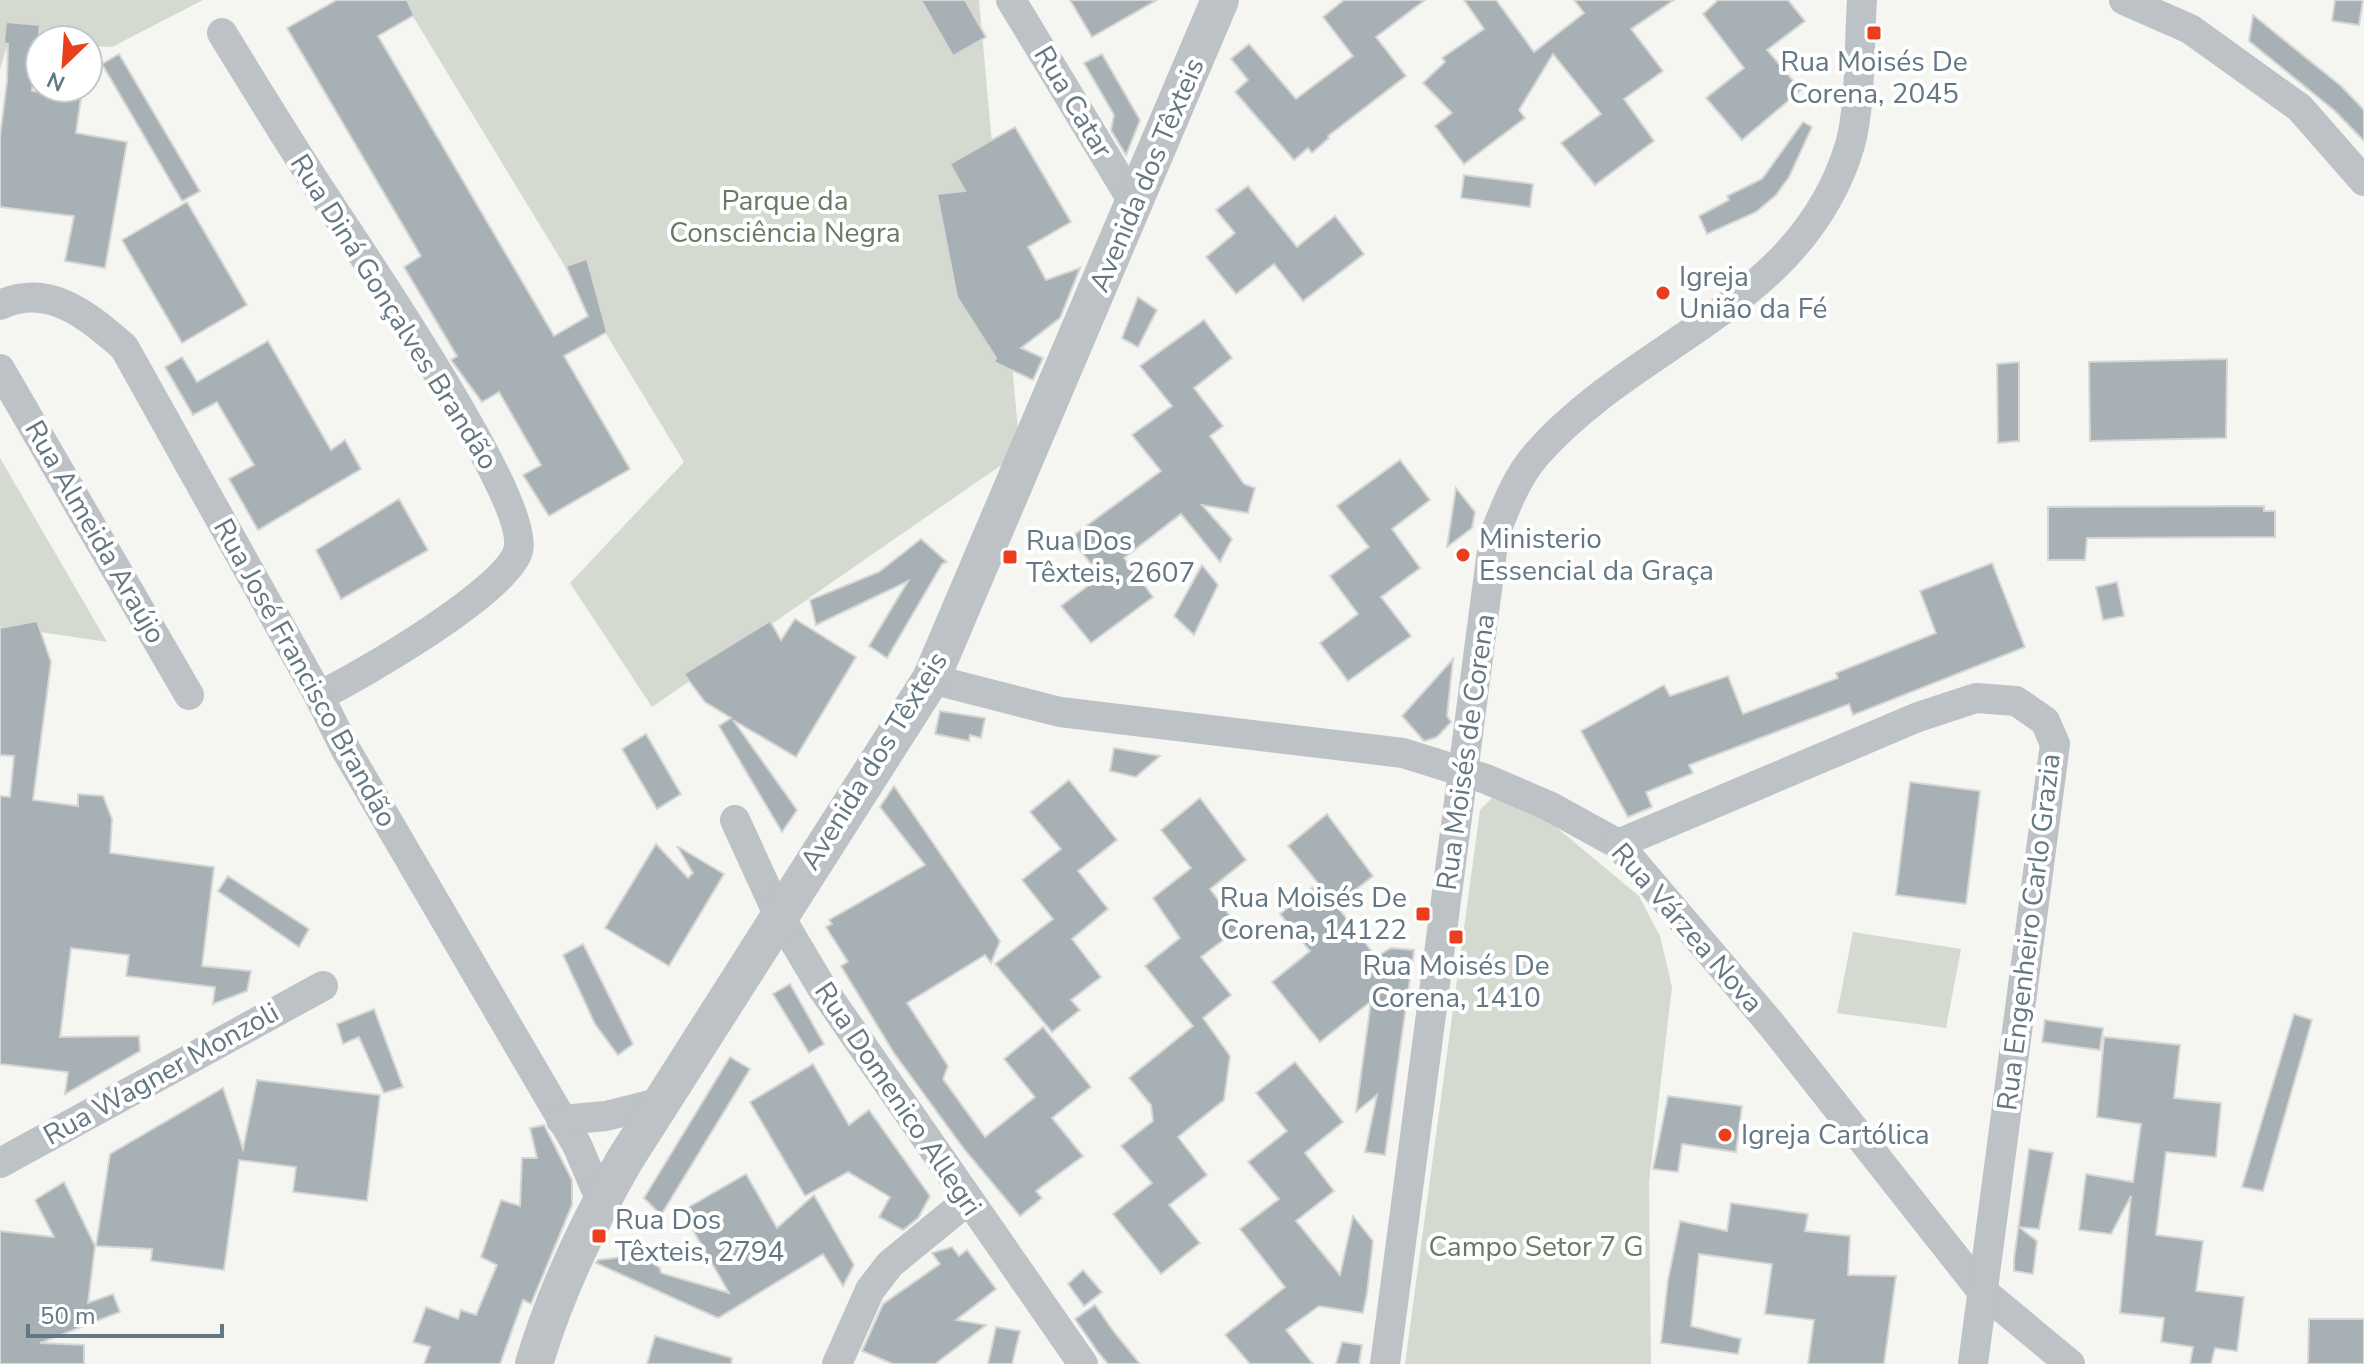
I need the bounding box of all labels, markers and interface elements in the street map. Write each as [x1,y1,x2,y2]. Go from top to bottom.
north arrow [24,24,104,104]
marker: Rua Moisés De Corena, 2045 [1865,24,1883,42]
street label: Rua Catar [1025,39,1121,165]
place label: Rua Moisés De Corena, 2045 [1780,43,1968,113]
street label: Avenida dos Têxteis [1081,52,1213,298]
text: N [42,64,70,98]
street label: Rua Diná Gonçalves Brandão [281,147,507,477]
park label: Parque da Consciência Negra [669,182,901,252]
place label: Igreja União da Fé [1679,258,1827,328]
marker: Igreja União da Fé [1654,284,1672,302]
street label: Rua Almeida Araújo [16,413,174,651]
street label: Rua José Francisco Brandão [204,512,406,834]
place label: Ministerio Essencial da Graça [1479,520,1714,590]
place label: Rua Dos Têxteis, 2607 [1026,522,1195,592]
marker: Ministerio Essencial da Graça [1454,546,1472,564]
marker: Rua Dos Têxteis, 2607 [1001,548,1019,566]
street label: Rua Moisés de Corena [1428,611,1504,893]
street label: Avenida dos Têxteis [791,645,957,877]
street label: Rua Engenheiro Carlo Grazia [1988,751,2070,1113]
street label: Rua Várzea Nova [1603,835,1771,1021]
place label: Rua Moisés De Corena, 14122 [1220,879,1407,949]
marker: Rua Moisés De Corena, 14122 [1414,905,1432,923]
marker: Rua Moisés De Corena, 1410 [1447,928,1465,946]
place label: Rua Moisés De Corena, 1410 [1362,947,1550,1017]
street label: Rua Domenico Allegri [806,975,990,1223]
street label: Rua Wagner Monzoli [37,994,285,1154]
place label: Igreja Cartólica [1741,1116,1930,1154]
marker: Igreja Cartólica [1716,1126,1734,1144]
place label: Rua Dos Têxteis, 2794 [615,1201,784,1271]
marker: Rua Dos Têxteis, 2794 [590,1227,608,1245]
park label: Campo Setor 7 G [1428,1228,1644,1266]
scale bar [28,1288,222,1338]
text: 50 m [40,1300,96,1332]

